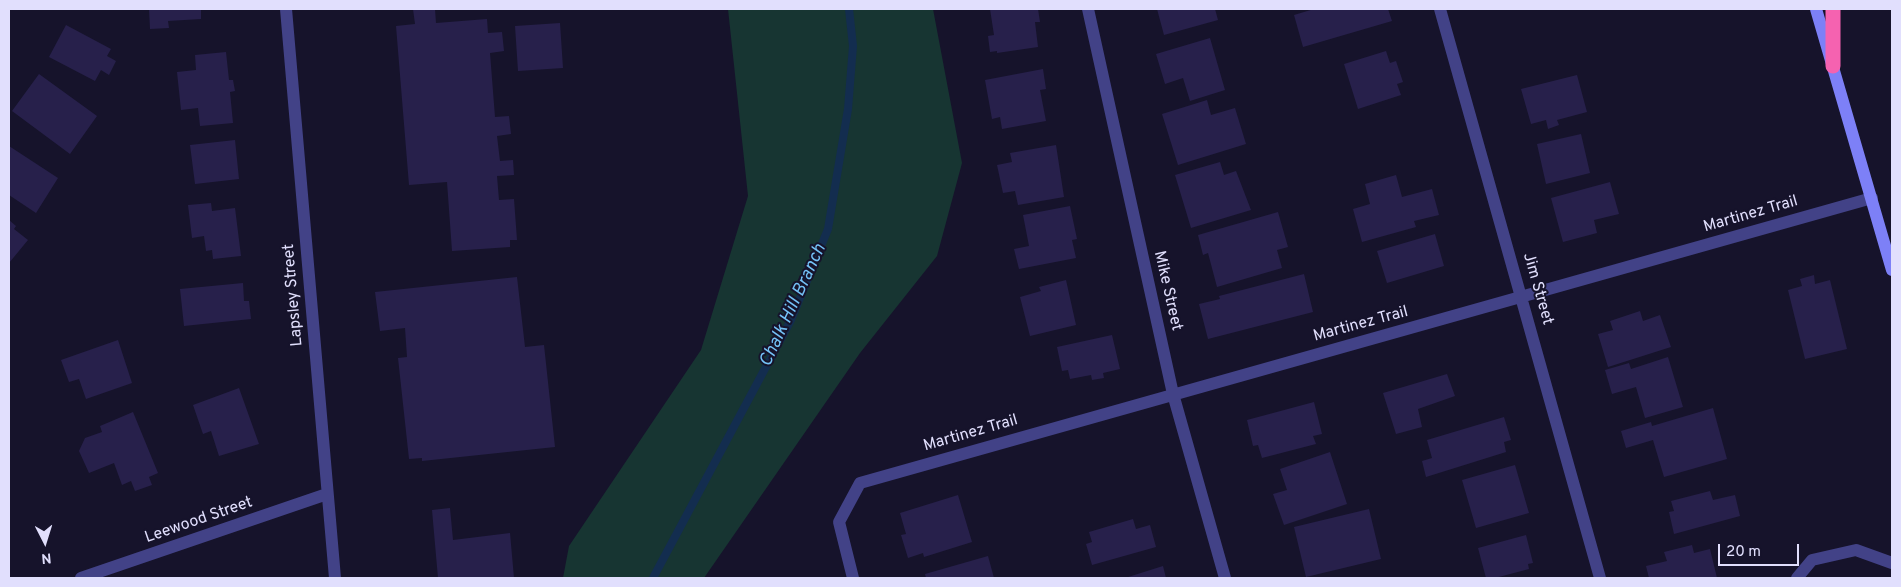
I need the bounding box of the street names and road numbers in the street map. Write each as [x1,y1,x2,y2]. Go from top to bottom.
street label: Martinez Trail [1702,192,1800,238]
street label: Lapsley Street [280,243,308,347]
street label: Mike Street [1148,249,1186,333]
street label: Jim Street [1518,251,1556,327]
street label: Martinez Trail [1312,303,1410,347]
street label: Martinez Trail [922,411,1020,457]
street label: Leewood Street [143,494,255,548]

